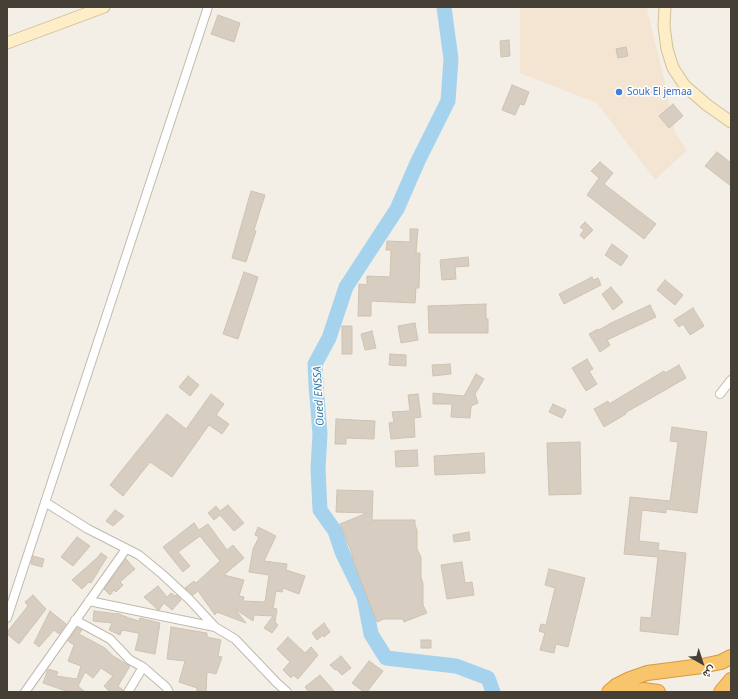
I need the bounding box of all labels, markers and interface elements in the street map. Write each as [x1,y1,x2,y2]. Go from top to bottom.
place label: Souk El jemaa [627,86,692,98]
marker: Souk El jemaa [614,87,624,97]
water label: Oued ENSSA [311,366,327,426]
north arrow [682,643,722,683]
text: ش [700,663,720,683]

